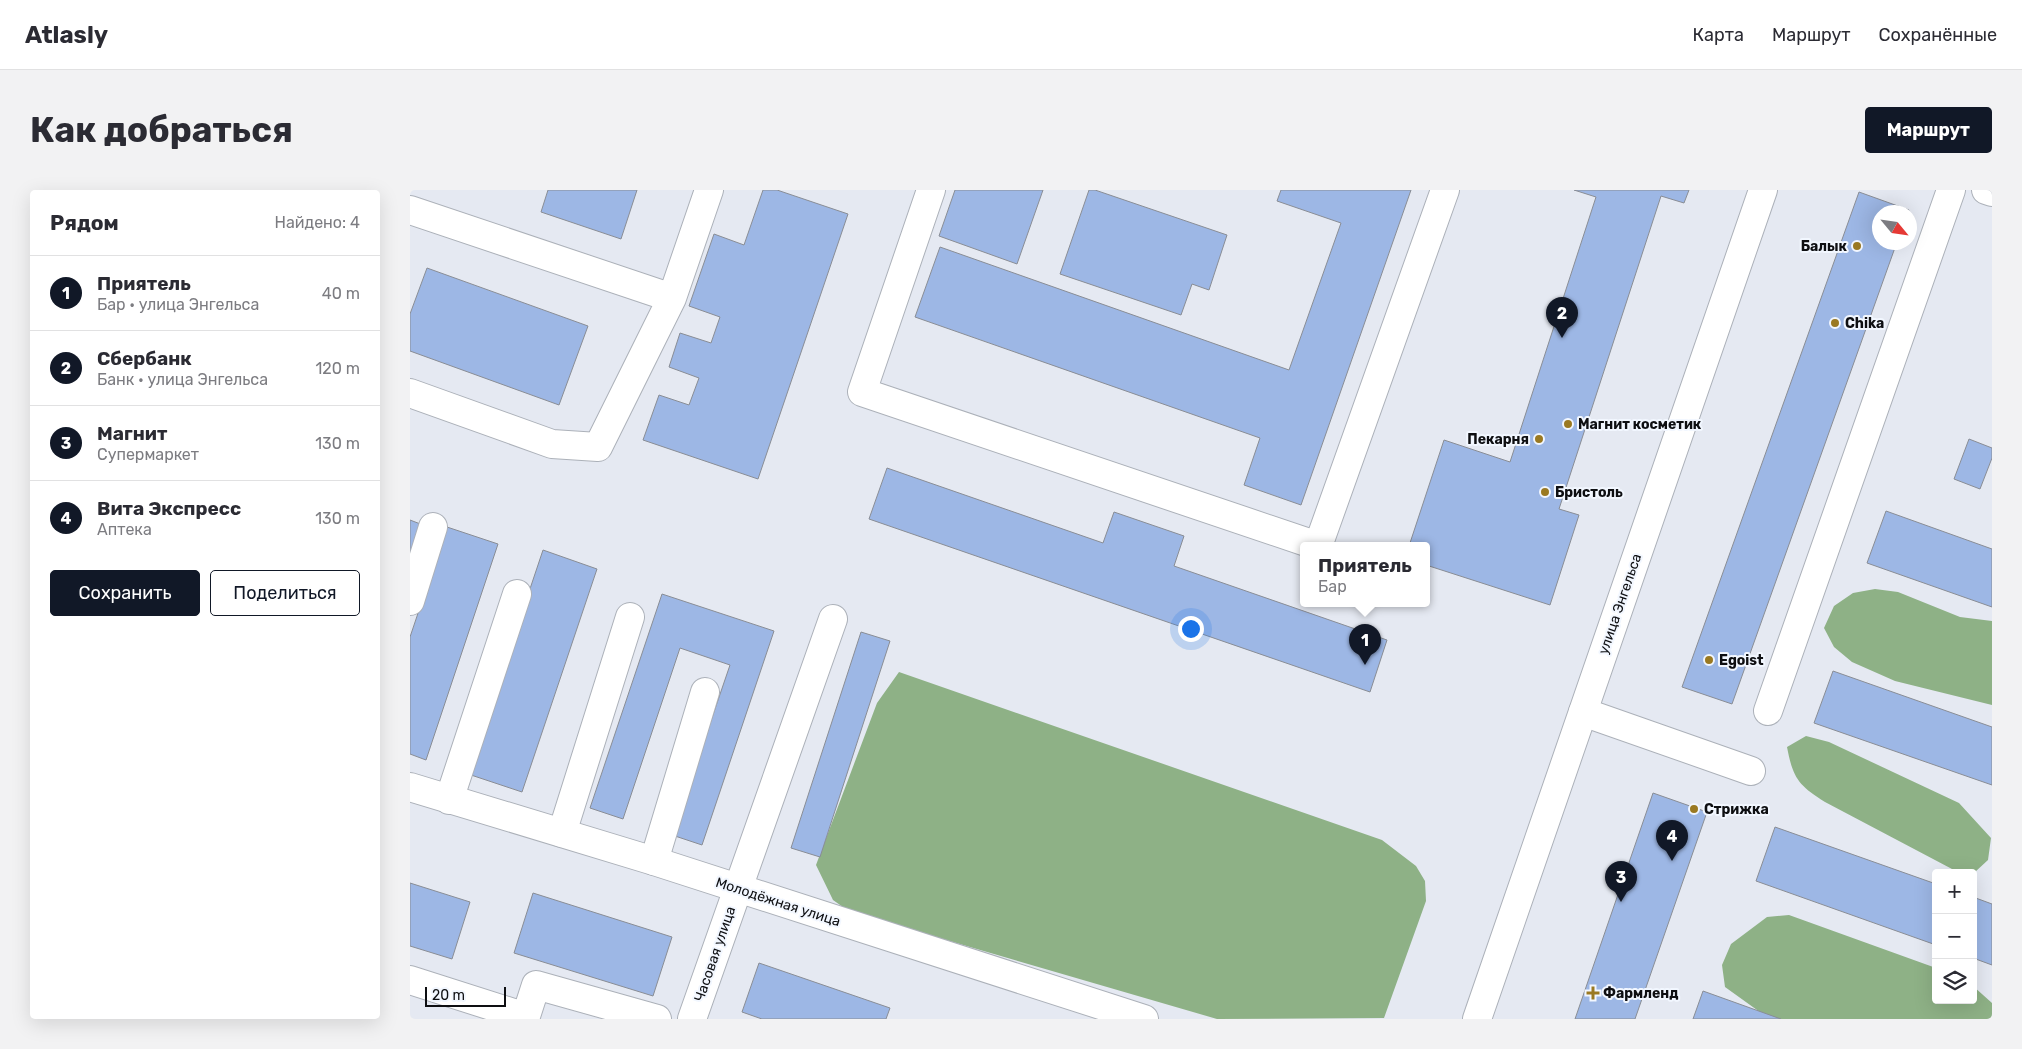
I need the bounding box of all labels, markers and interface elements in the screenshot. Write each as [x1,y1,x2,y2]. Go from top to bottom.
text: Atlasly [25,21,108,49]
text: Карта [1693,24,1744,46]
text: Маршрут [1772,24,1851,46]
text: Сохранённые [1879,24,1997,46]
button: Маршрут [1865,107,1992,153]
text: Как добраться [30,109,293,151]
north arrow [1872,205,1917,250]
text: Рядом [50,210,119,235]
text: Найдено: 4 [275,213,360,232]
place label: Балык [1801,238,1848,255]
marker: Балык [1851,240,1863,252]
text: Приятель [97,272,191,295]
text: 1 [62,284,70,303]
text: 40 m [322,284,360,303]
text: Бар · улица Энгельса [97,295,259,314]
pin: 2 [1546,297,1578,338]
place label: Chika [1845,315,1884,332]
marker: Chika [1829,317,1841,329]
text: Сбербанк [97,347,192,370]
text: 2 [61,359,71,378]
text: 120 m [315,359,360,378]
text: Банк · улица Энгельса [97,370,268,389]
place label: Магнит косметик [1578,416,1702,433]
marker: Магнит косметик [1562,418,1574,430]
text: Магнит [97,422,167,445]
place label: Пекарня [1467,431,1529,448]
marker: Пекарня [1533,433,1545,445]
text: 3 [61,434,71,453]
text: 130 m [315,434,360,453]
text: Супермаркет [97,445,199,464]
place label: Бристоль [1555,484,1623,501]
marker: Бристоль [1539,486,1551,498]
text: Вита Экспресс [97,497,241,520]
text: 4 [61,509,71,528]
text: 130 m [315,509,360,528]
text: Аптека [97,520,152,539]
popup [1300,542,1430,607]
street label: улица Энгельса [1595,551,1645,657]
text: Приятель [1318,554,1412,577]
button: Сохранить [50,570,200,616]
button: Поделиться [210,570,360,616]
text: Бар [1318,577,1347,596]
your location [1178,616,1204,642]
pin: 1 [1349,624,1381,665]
place label: Egoist [1719,652,1764,669]
marker: Egoist [1703,654,1715,666]
place label: Стрижка [1704,801,1769,818]
marker: Стрижка [1688,803,1700,815]
pin: 4 [1656,820,1688,861]
pin: 3 [1605,861,1637,902]
map controls [1932,869,1977,1004]
button: + [1932,869,1977,914]
street label: Молодёжная улица [713,874,843,930]
street label: Часовая улица [691,904,739,1004]
button: − [1932,914,1977,959]
button: layers [1932,959,1977,1004]
scale bar [425,984,506,1007]
place label: Фармленд [1603,985,1678,1002]
text: 20 m [432,987,465,1004]
marker: Фармленд [1587,987,1599,999]

